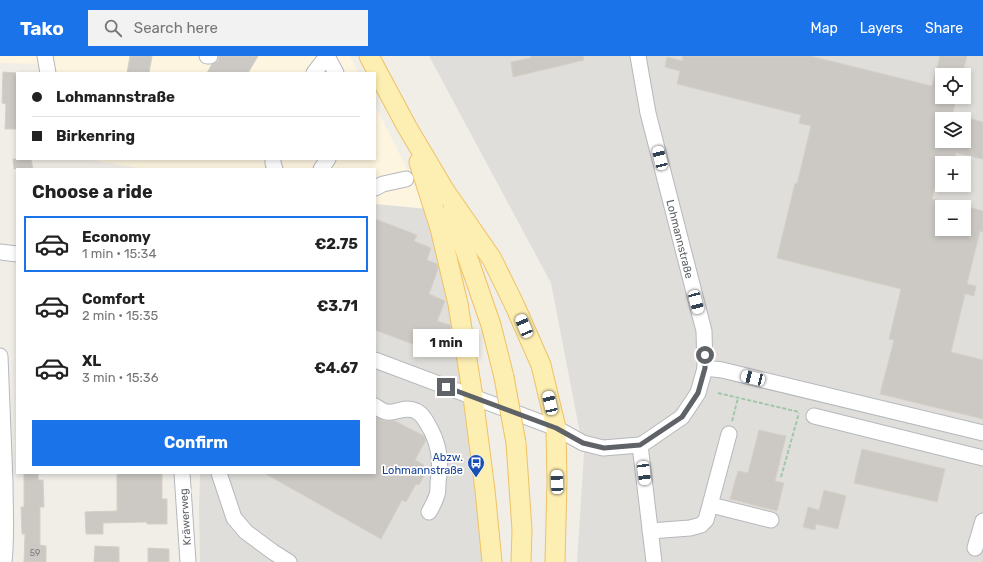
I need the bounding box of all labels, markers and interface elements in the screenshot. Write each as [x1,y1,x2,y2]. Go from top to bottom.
search box [88,10,368,46]
text: Tako [20,17,64,40]
icon: search [102,17,124,39]
text: Search here [134,19,218,37]
text: Map [811,20,838,37]
text: Layers [860,20,903,37]
text: Share [925,20,963,37]
map controls [935,68,971,236]
button: locate [935,68,971,104]
text: Lohmannstraße [56,88,175,106]
button: layers [935,112,971,148]
text: Birkenring [56,127,135,145]
car [651,145,669,171]
button: + [935,156,971,192]
text: Choose a ride [32,181,153,203]
street label: Lohmannstraße [663,198,696,280]
button: − [935,200,971,236]
icon: car [34,226,70,262]
text: Economy [82,228,151,246]
text: €2.75 [314,235,358,253]
text: 1 min · 15:34 [82,246,157,261]
icon: car [34,288,70,324]
car [687,289,705,315]
text: Comfort [82,290,145,308]
text: €3.71 [316,297,358,315]
text: 2 min · 15:35 [82,308,158,323]
car [514,313,534,339]
callout: 1 min [413,329,479,357]
text: 1 min [429,335,463,350]
route start [696,346,714,364]
icon: car [34,350,70,386]
text: XL [82,352,101,370]
text: €4.67 [314,359,358,377]
car [740,369,766,387]
text: 3 min · 15:36 [82,370,159,385]
route end [437,378,455,396]
car [541,390,559,416]
button: Confirm [32,420,360,466]
place label: Abzw. Lohmannstraße [382,451,463,477]
bus stop icon: Abzw. Lohmannstraße [466,453,486,478]
car [637,460,651,486]
car [551,470,563,494]
street label: Kräwerweg [177,488,194,546]
house number: 59 [30,548,40,558]

